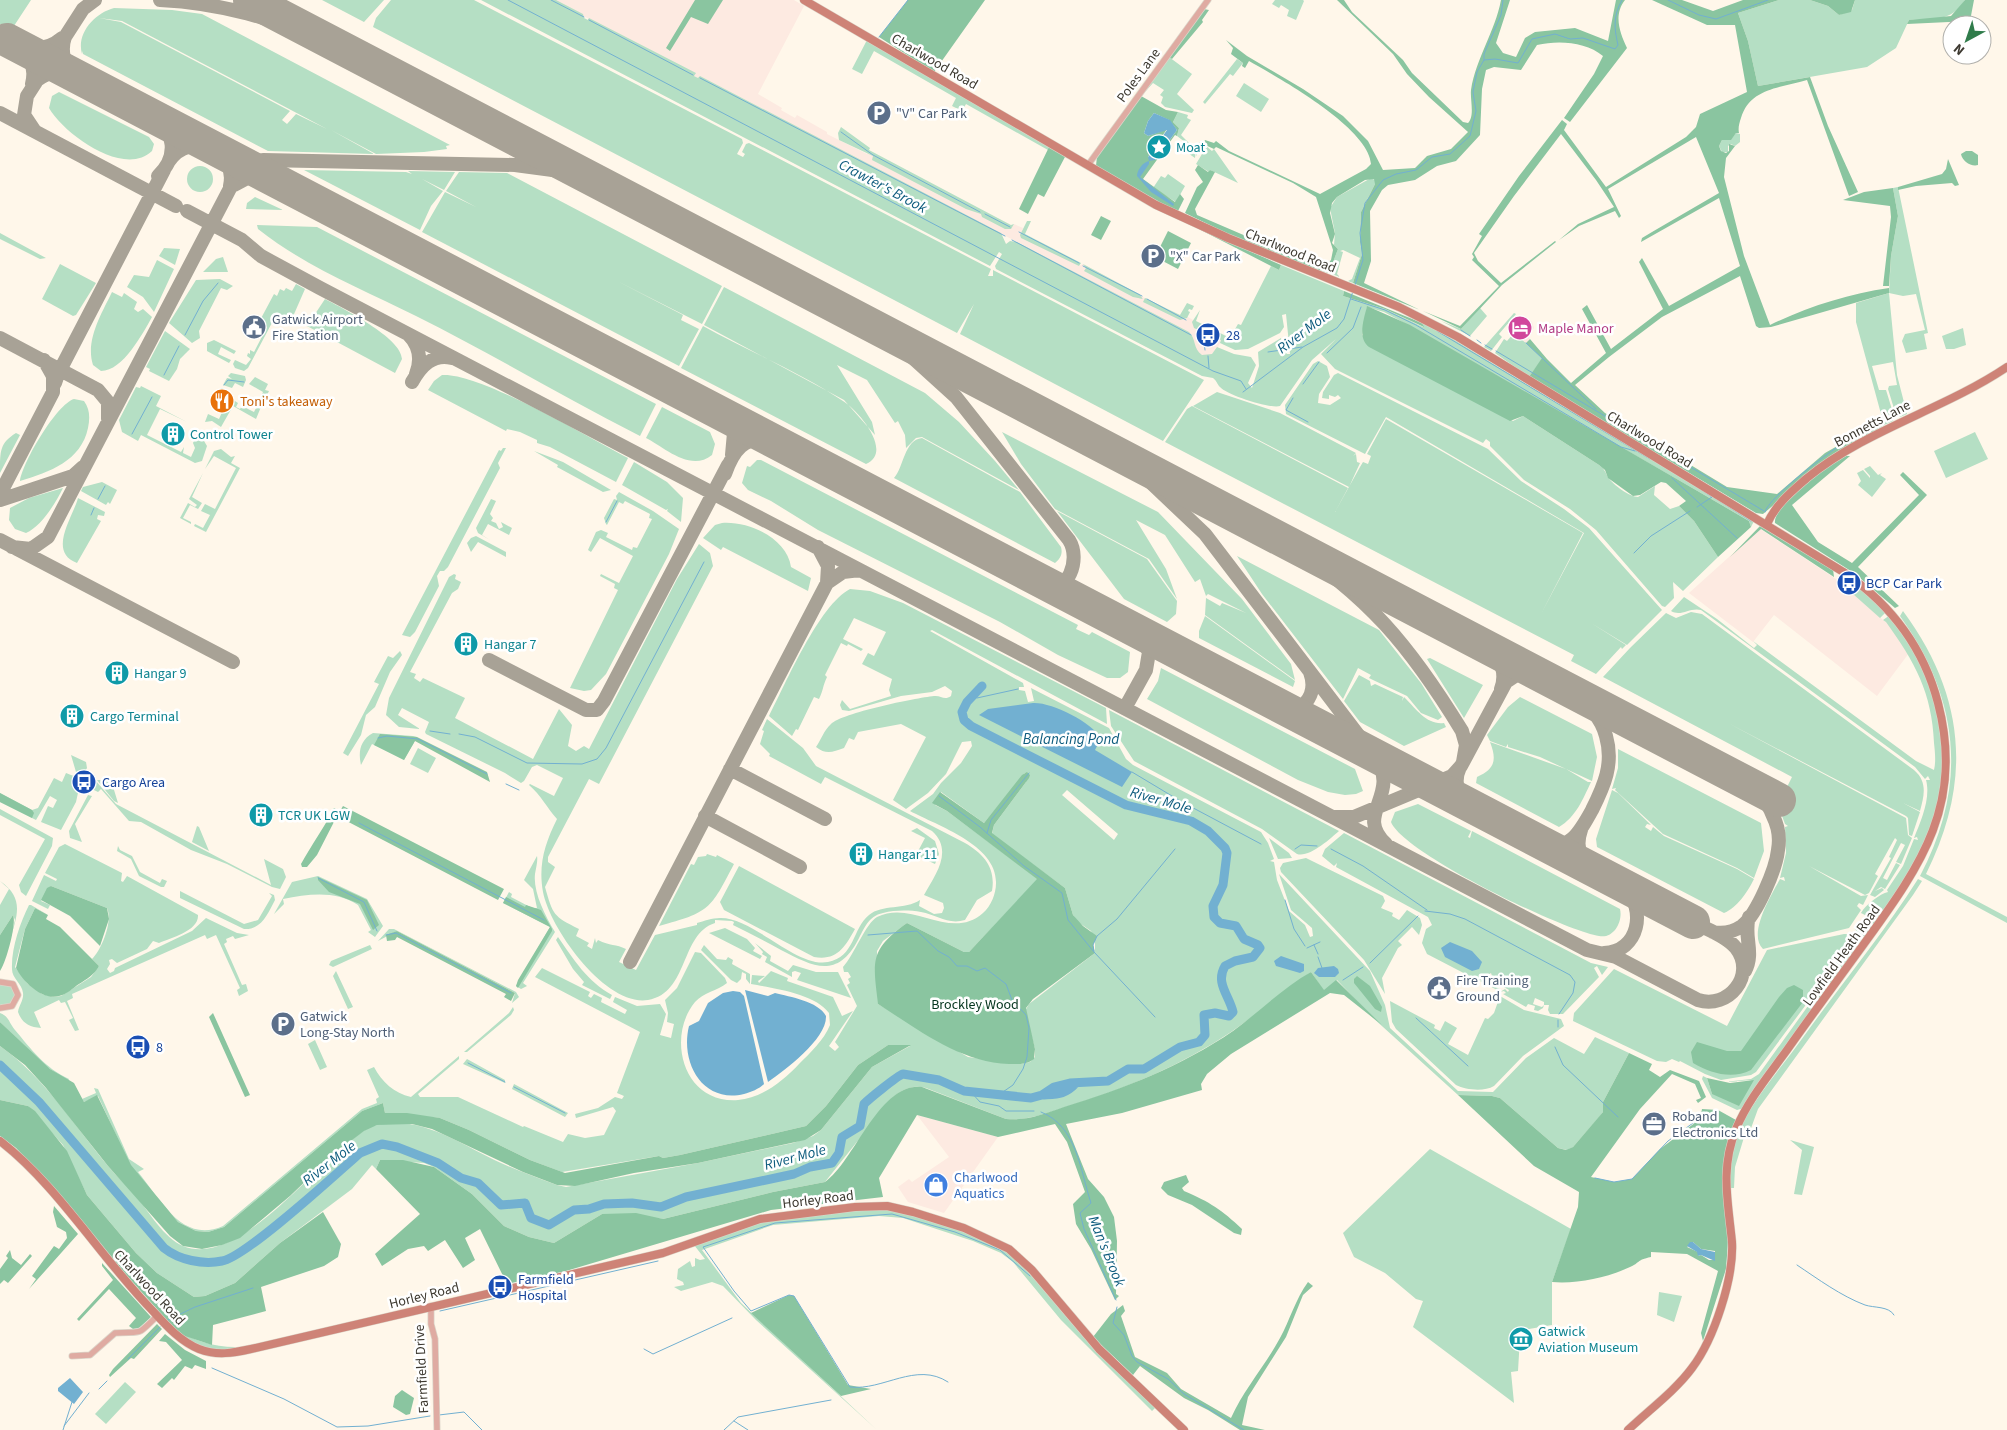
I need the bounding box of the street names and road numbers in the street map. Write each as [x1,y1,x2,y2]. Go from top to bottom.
street label: Charlwood Road [888,29,981,95]
street label: Poles Lane [1112,44,1165,107]
street label: Charlwood Road [1242,224,1339,278]
street label: Bonnetts Lane [1831,395,1914,452]
street label: Charlwood Road [1603,406,1696,473]
street label: Lowfield Heath Road [1798,901,1885,1010]
street label: Horley Road [781,1186,855,1214]
street label: Charlwood Road [109,1245,190,1330]
street label: Horley Road [387,1278,461,1314]
street label: Farmfield Drive [410,1324,434,1414]

